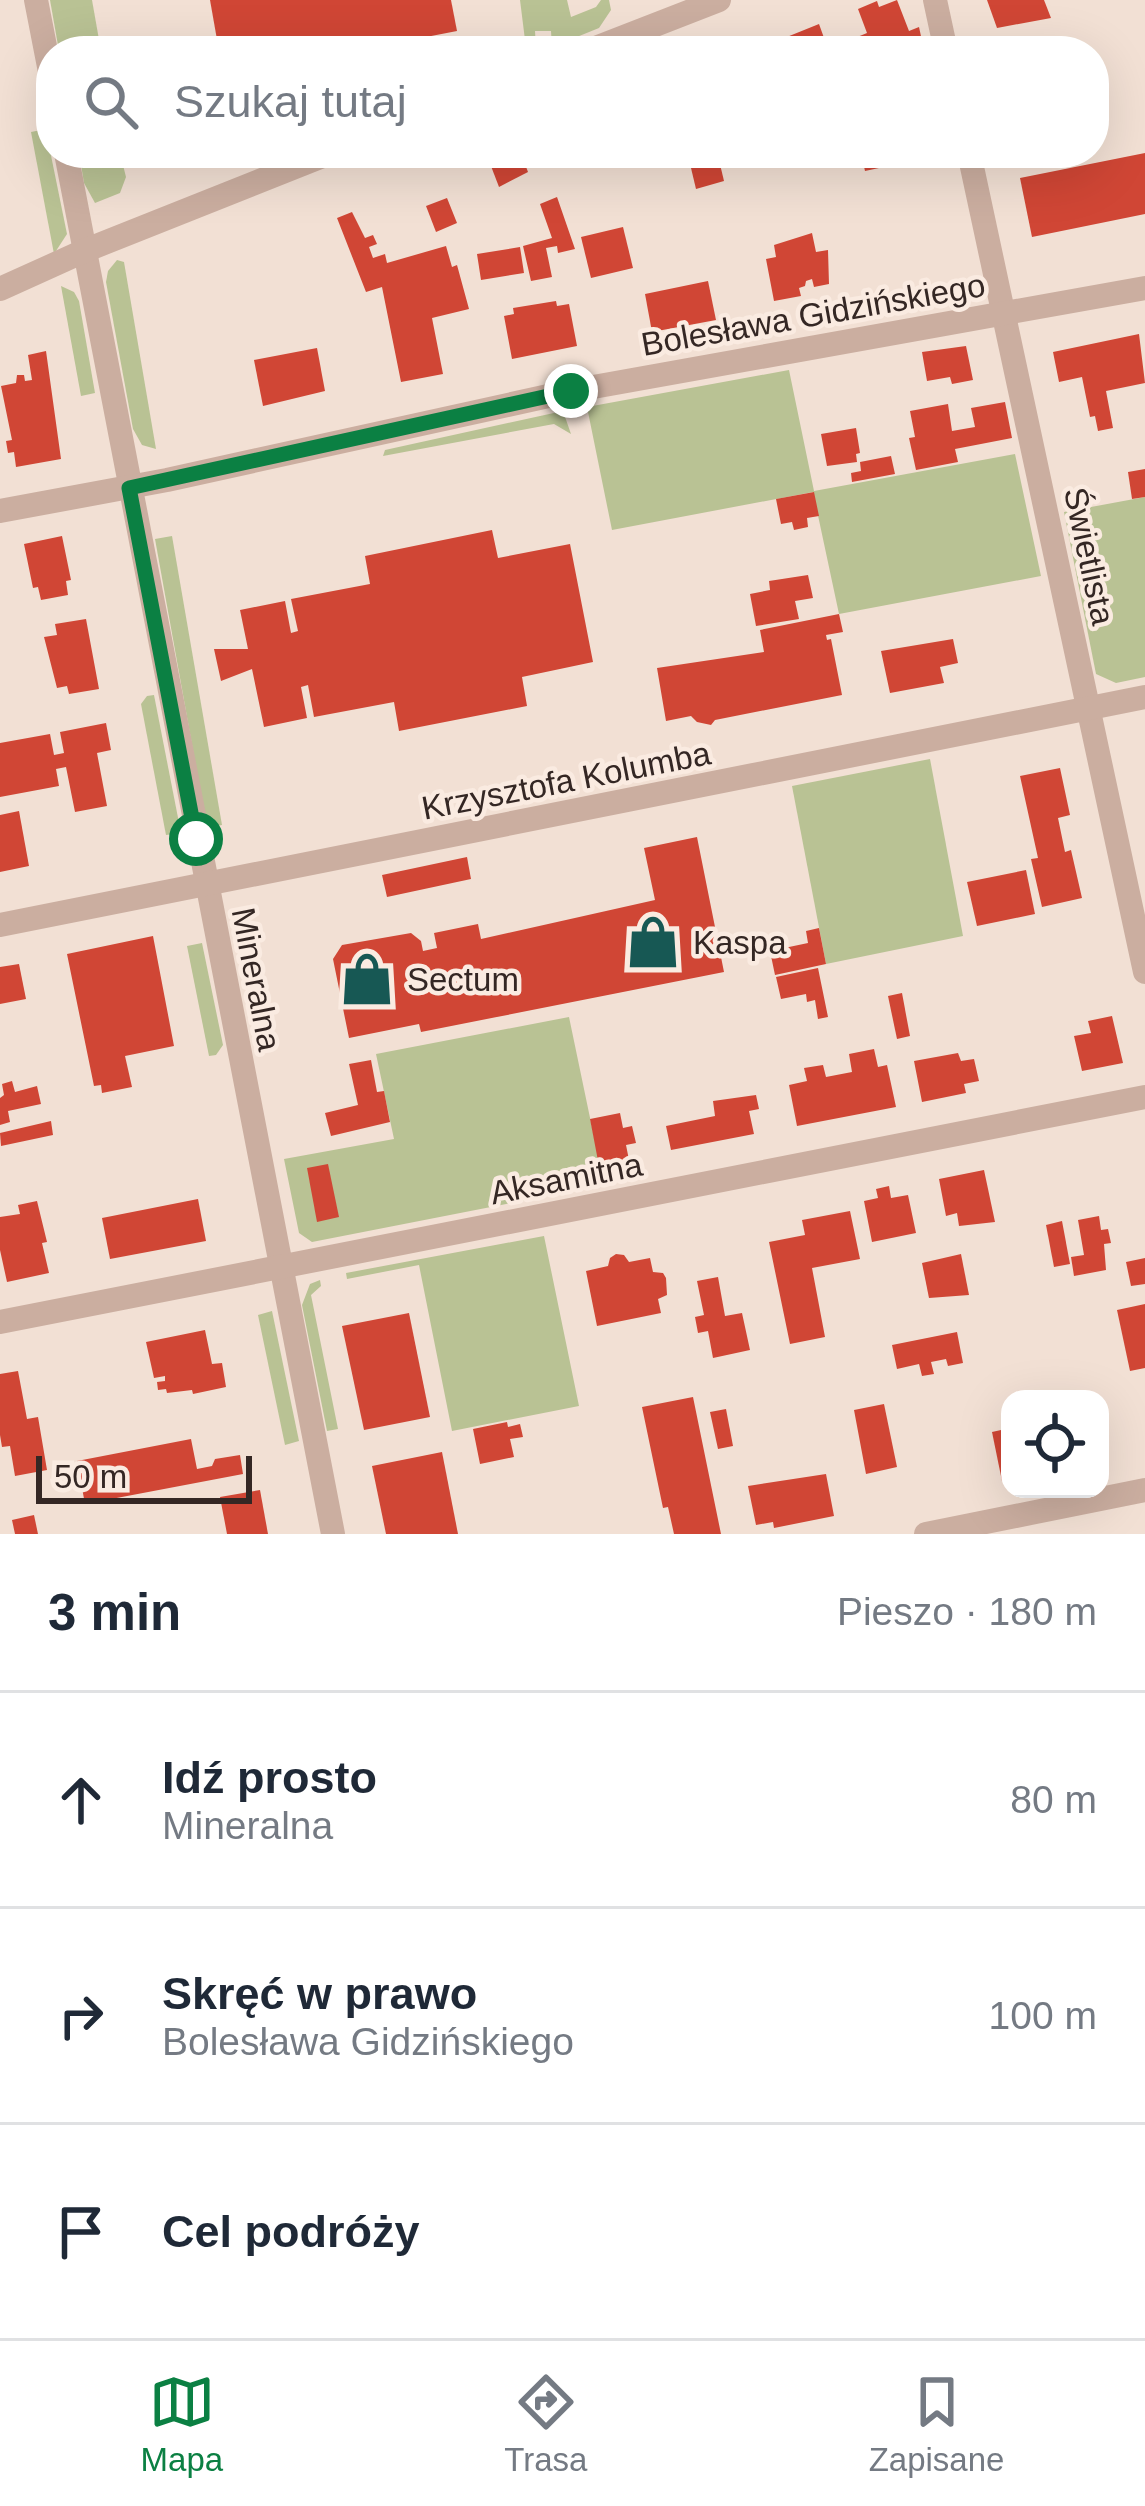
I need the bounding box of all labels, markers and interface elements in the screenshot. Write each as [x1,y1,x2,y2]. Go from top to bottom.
search box [36,36,1109,168]
icon: search [78,69,144,135]
text: Szukaj tutaj [174,76,407,127]
street label: Bolesława Gidzińskiego [638,266,988,363]
route end [544,364,598,418]
street label: Świetlista [1057,484,1123,629]
street label: Krzysztofa Kolumba [419,734,714,827]
route start [169,812,223,866]
street label: Mineralna [225,904,289,1054]
shop icon: Kaspa [624,913,682,971]
place label: Kaspa [693,924,787,961]
shop icon: Sectum [338,950,396,1008]
place label: Sectum [407,961,519,998]
street label: Aksamitna [487,1146,646,1211]
map controls [1001,1390,1109,1498]
button: locate [1001,1390,1109,1498]
scale bar [36,1450,252,1503]
text: 50 m [54,1458,127,1495]
text: 3 min [48,1584,181,1641]
text: Pieszo · 180 m [837,1590,1097,1633]
text: Idź prosto [162,1752,377,1803]
icon: ahead [48,1767,114,1833]
text: 80 m [1010,1778,1097,1821]
text: Mineralna [162,1804,333,1847]
text: Skręć w prawo [162,1968,477,2019]
icon: right [48,1983,114,2049]
text: 100 m [989,1994,1097,2037]
text: Bolesława Gidzińskiego [162,2020,574,2063]
icon: arrive [48,2199,114,2265]
text: Cel podróży [162,2206,420,2257]
tab: Mapa [141,2369,223,2479]
tab: Trasa [504,2369,587,2479]
tab: Zapisane [869,2369,1004,2479]

